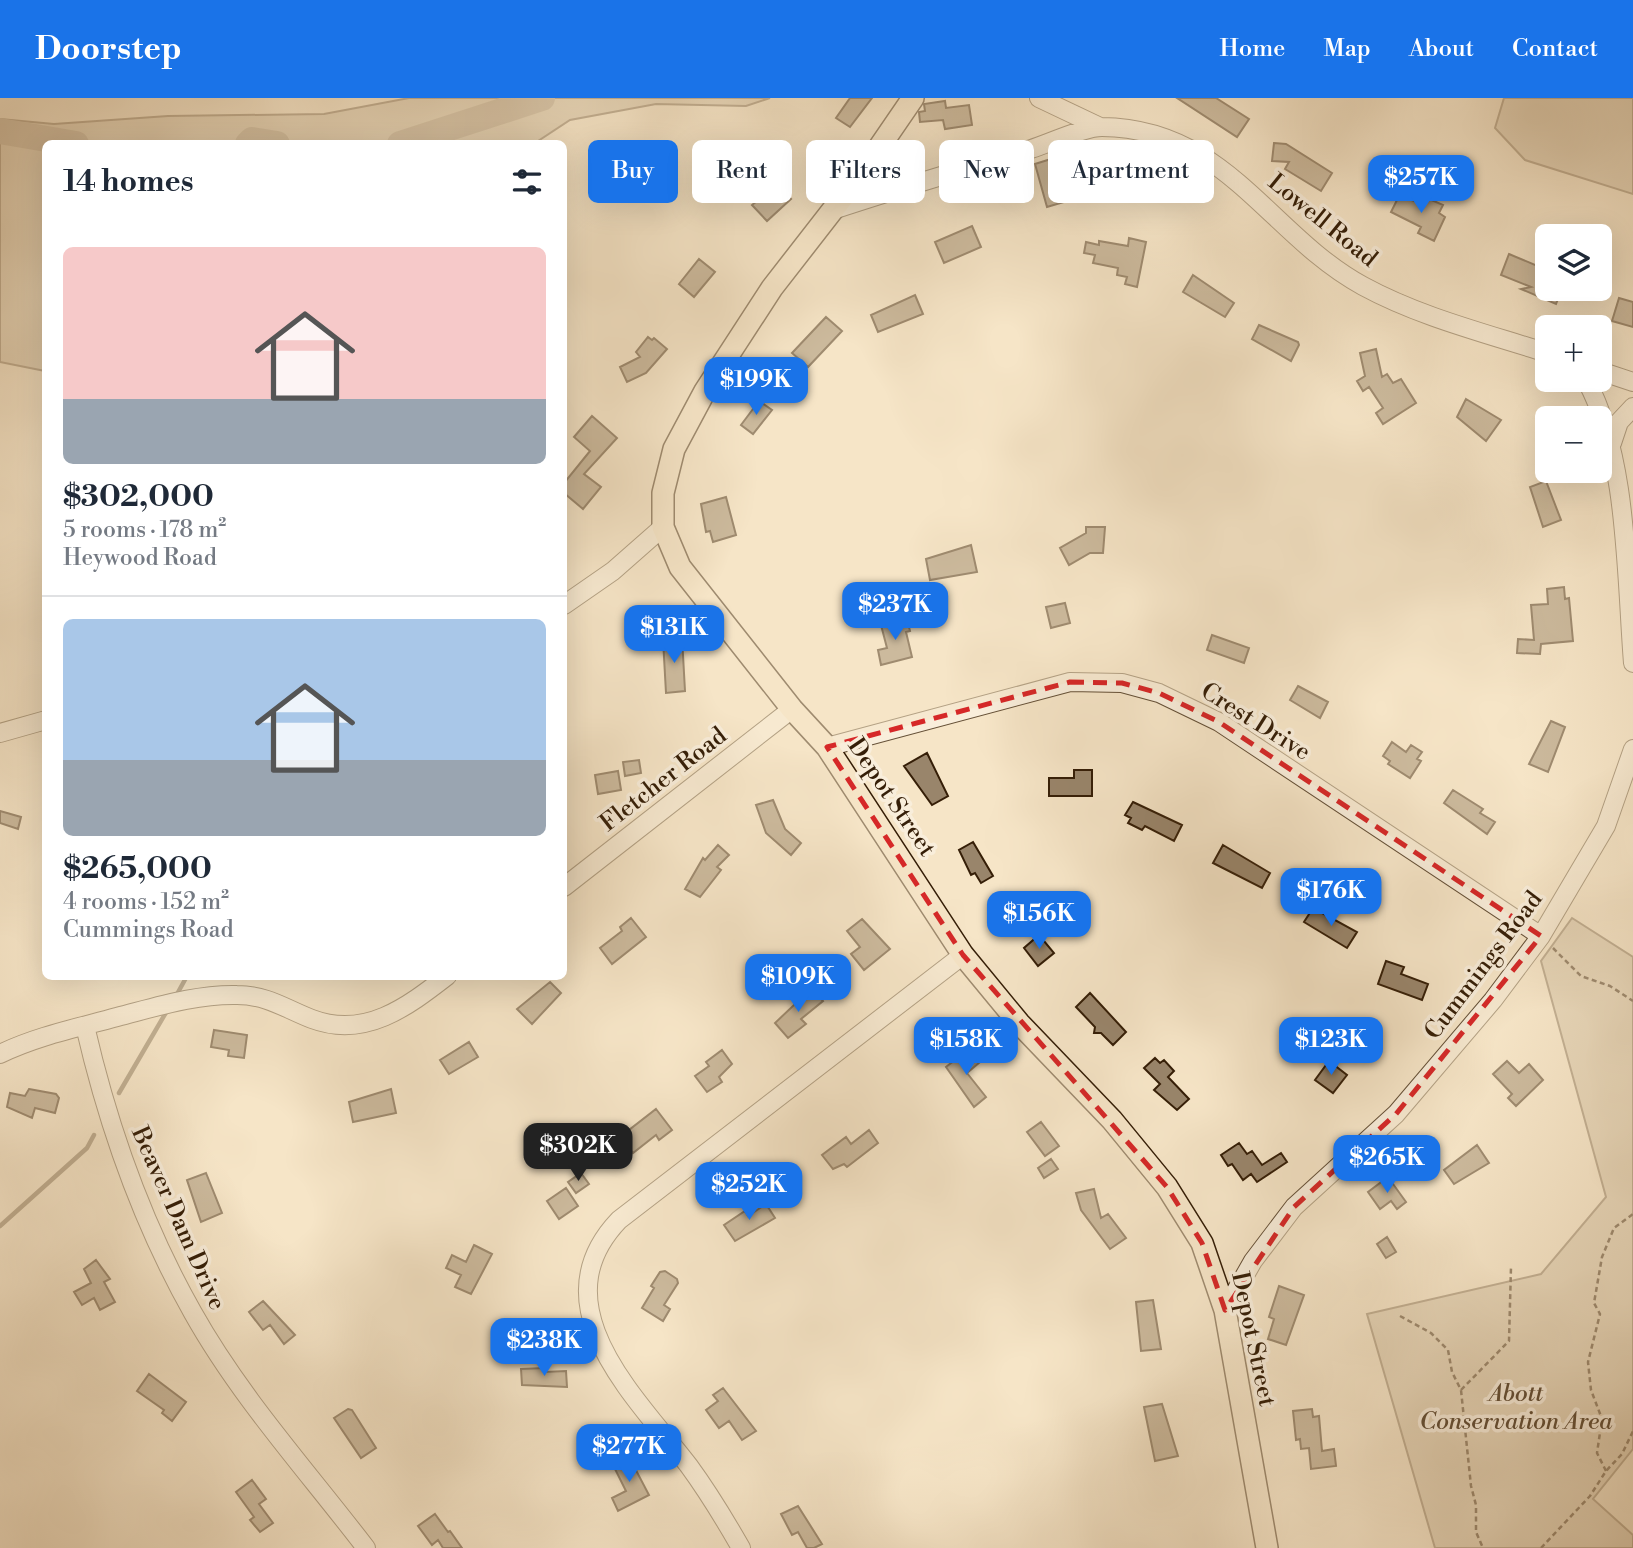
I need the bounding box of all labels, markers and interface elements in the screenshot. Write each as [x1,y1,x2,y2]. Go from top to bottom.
text: Doorstep [35,29,182,70]
text: Home [1220,34,1285,64]
text: Map [1323,34,1371,64]
text: About [1409,34,1474,64]
text: Contact [1512,34,1598,64]
chip: Buy [588,140,678,203]
chip: Rent [692,140,792,203]
chip: Filters [806,140,925,203]
chip: New [939,140,1034,203]
chip: Apartment [1048,140,1214,203]
pin: $257K [1372,156,1470,215]
text: 14 homes [63,163,194,201]
icon: filters [508,163,546,201]
text: $257K [1384,164,1458,192]
street label: Lowell Road [1262,167,1383,274]
map controls [1535,224,1612,483]
button: layers [1535,224,1612,301]
icon: home [242,293,368,419]
button: + [1535,315,1612,392]
pin: $199K [707,358,805,417]
text: $199K [720,366,792,394]
button: − [1535,406,1612,483]
text: $302,000 [63,478,214,516]
text: 5 rooms · 178 m² [63,516,226,544]
text: Heywood Road [63,544,217,572]
pin: $237K [846,582,944,642]
text: $237K [858,591,932,619]
pin: $131K [625,606,723,665]
text: $131K [640,614,708,642]
icon: home [242,665,368,791]
street label: Crest Drive [1195,676,1316,767]
street label: Fletcher Road [594,721,733,839]
street label: Depot Street [841,733,942,863]
text: $265,000 [63,850,212,888]
pin: $176K [1282,868,1380,928]
text: $176K [1296,877,1366,905]
street label: Cummings Road [1418,885,1550,1046]
text: 4 rooms · 152 m² [63,888,229,916]
pin: $156K [990,892,1088,951]
text: $156K [1003,900,1075,928]
text: Cummings Road [63,916,234,944]
pin: $109K [749,954,847,1014]
text: $109K [761,963,835,991]
pin: $158K [917,1018,1015,1077]
pin: $123K [1282,1018,1380,1077]
text: $158K [930,1026,1002,1054]
text: $123K [1295,1026,1367,1054]
street label: Beaver Dam Drive [124,1121,232,1315]
pin: $302K [529,1124,627,1183]
text: $302K [540,1132,616,1160]
pin: $265K [1338,1136,1436,1195]
text: $265K [1349,1144,1425,1172]
pin: $252K [700,1162,798,1222]
text: $252K [711,1171,787,1199]
street label: Depot Street [1224,1269,1282,1410]
pin: $238K [495,1318,593,1378]
text: $238K [506,1327,582,1355]
park label: Abott Conservation Area [1420,1379,1613,1437]
pin: $277K [580,1424,678,1484]
text: $277K [592,1433,666,1461]

